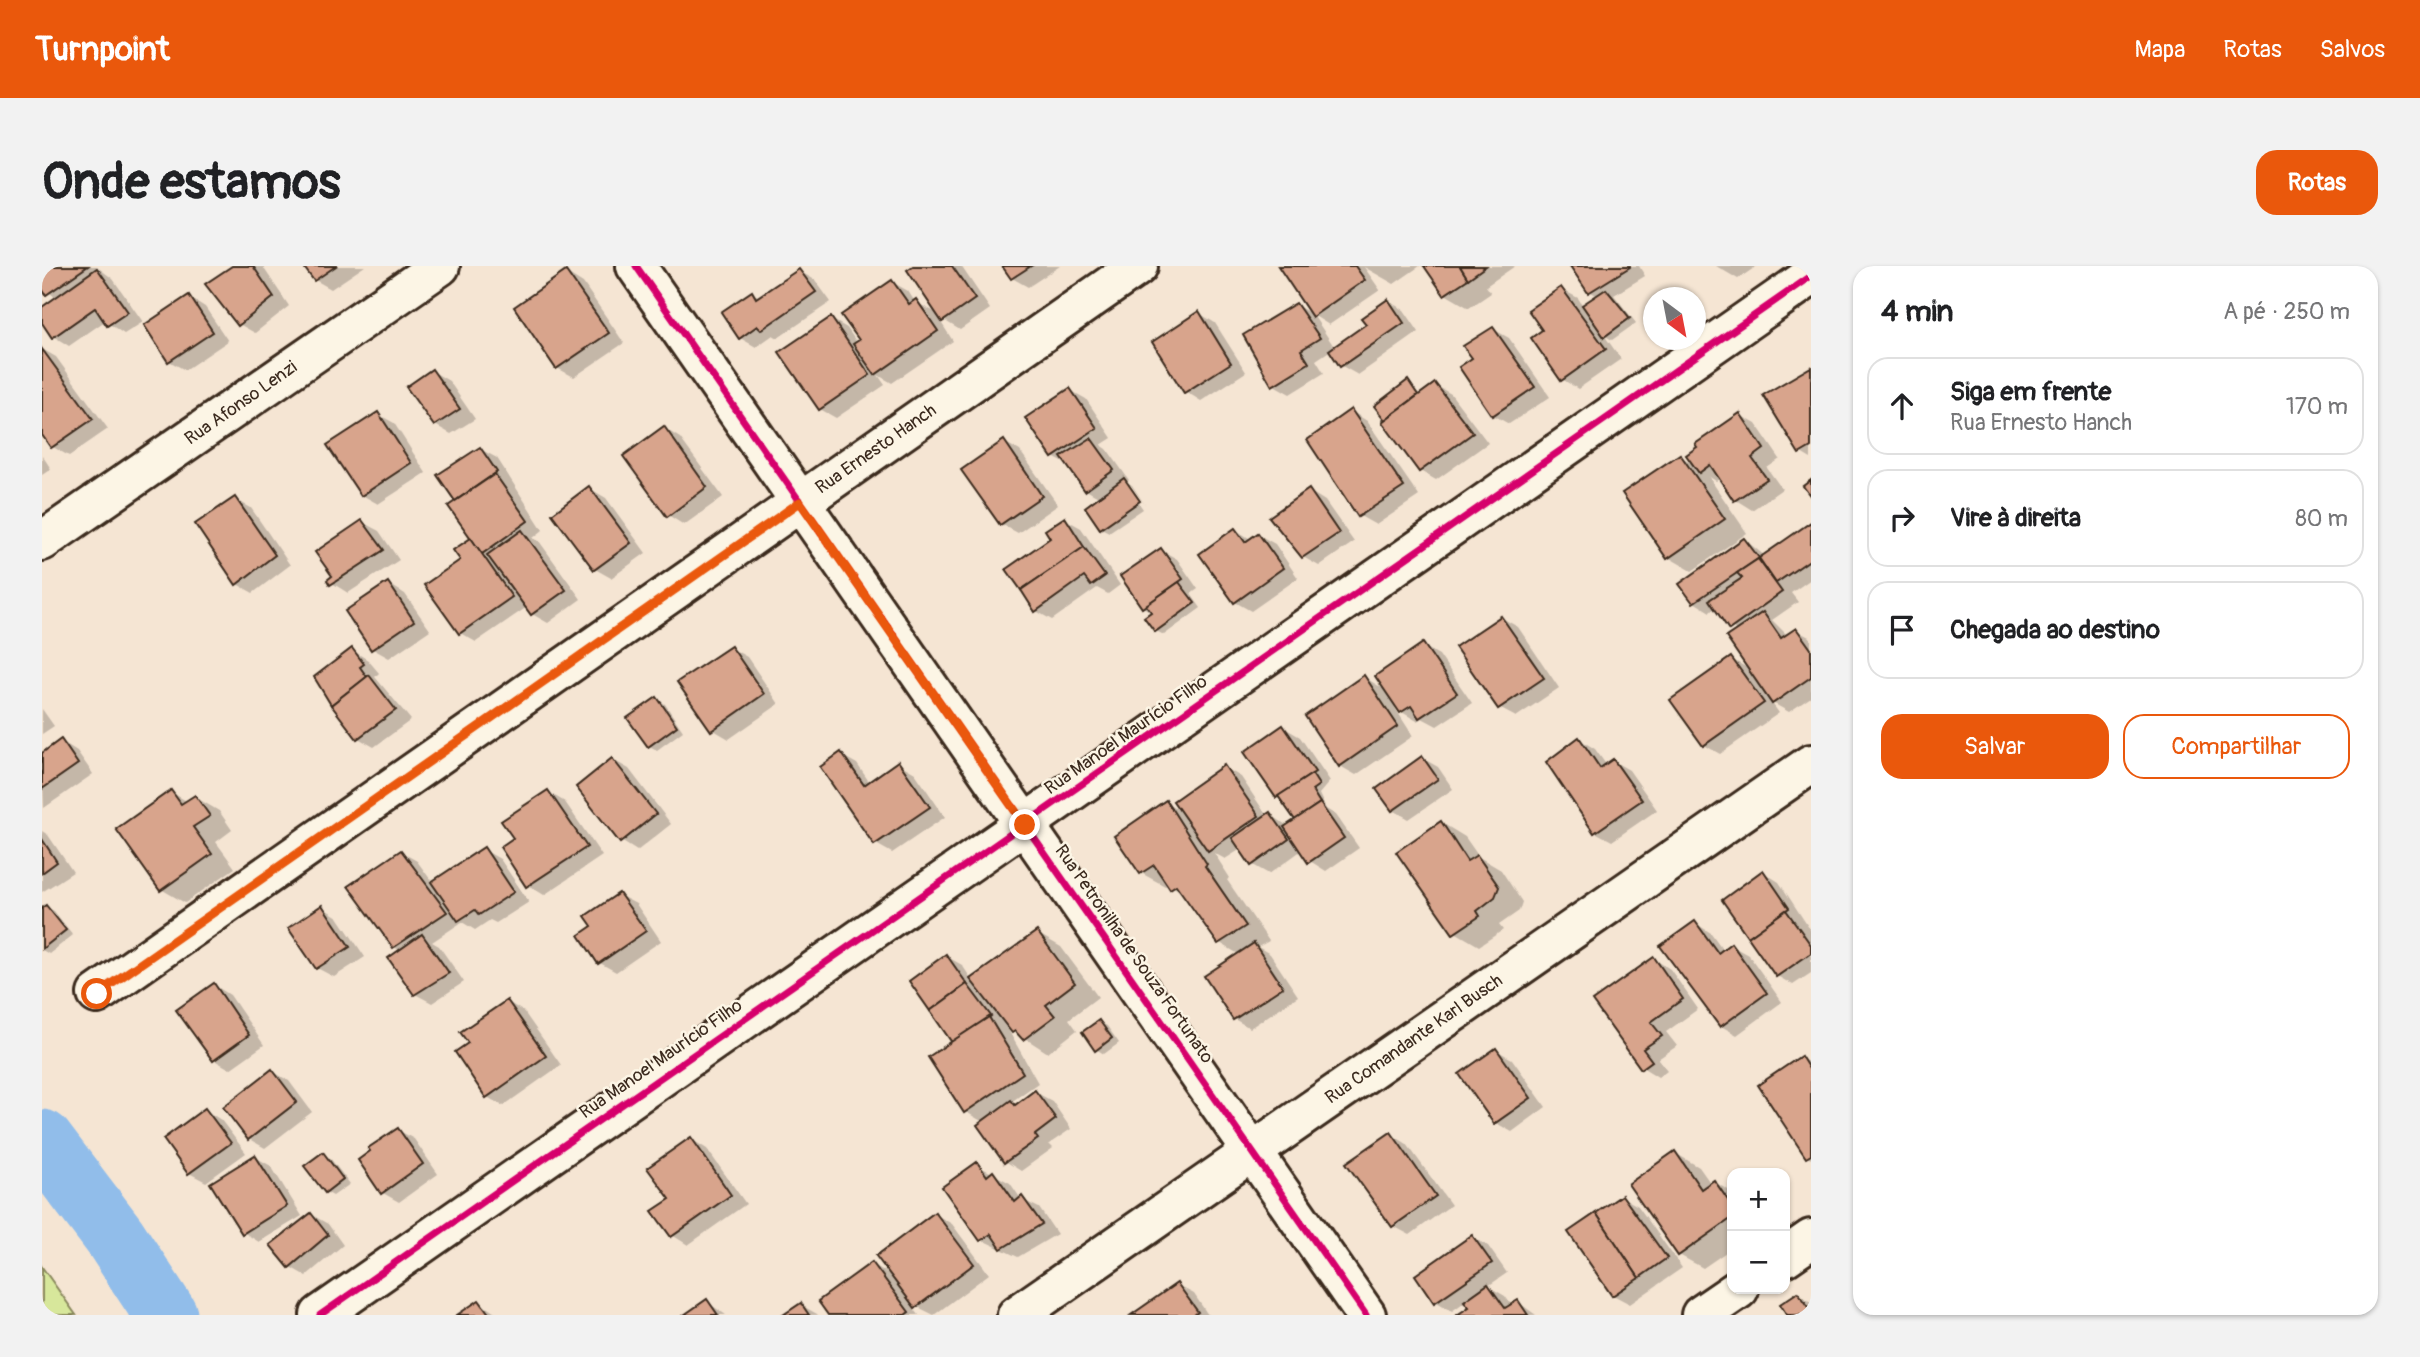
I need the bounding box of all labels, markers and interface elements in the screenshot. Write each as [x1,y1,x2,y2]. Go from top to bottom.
text: Turnpoint [35,29,170,70]
text: Mapa [2134,35,2185,64]
text: Rotas [2223,35,2282,64]
text: Salvos [2320,35,2385,64]
button: Rotas [2256,150,2378,215]
text: Onde estamos [42,152,340,213]
north arrow [1643,287,1706,350]
text: 4 min [1881,293,1954,330]
text: A pé · 250 m [2223,297,2350,326]
street label: Rua Afonso Lenzi [180,356,302,450]
text: Siga em frente [1950,376,2111,408]
icon: ahead [1883,387,1921,425]
text: 170 m [2286,392,2348,421]
street label: Rua Ernesto Hanch [811,399,941,499]
text: Rua Ernesto Hanch [1950,408,2132,437]
icon: right [1883,499,1921,537]
text: Vire à direita [1950,502,2081,534]
text: 80 m [2295,504,2348,533]
icon: arrive [1883,611,1921,649]
text: Chegada ao destino [1950,614,2160,646]
street label: Rua Manoel Maurício Filho [1040,670,1212,800]
button: Salvar [1881,714,2109,779]
button: Compartilhar [2123,714,2350,779]
route end [1009,809,1040,840]
street label: Rua Petronilha de Souza Fortunato [1050,840,1219,1068]
street label: Rua Comandante Karl Busch [1321,969,1507,1109]
route start [81,978,112,1009]
street label: Rua Manoel Maurício Filho [575,994,747,1124]
map controls [1727,1168,1790,1294]
button: + [1727,1168,1790,1231]
button: − [1727,1231,1790,1294]

